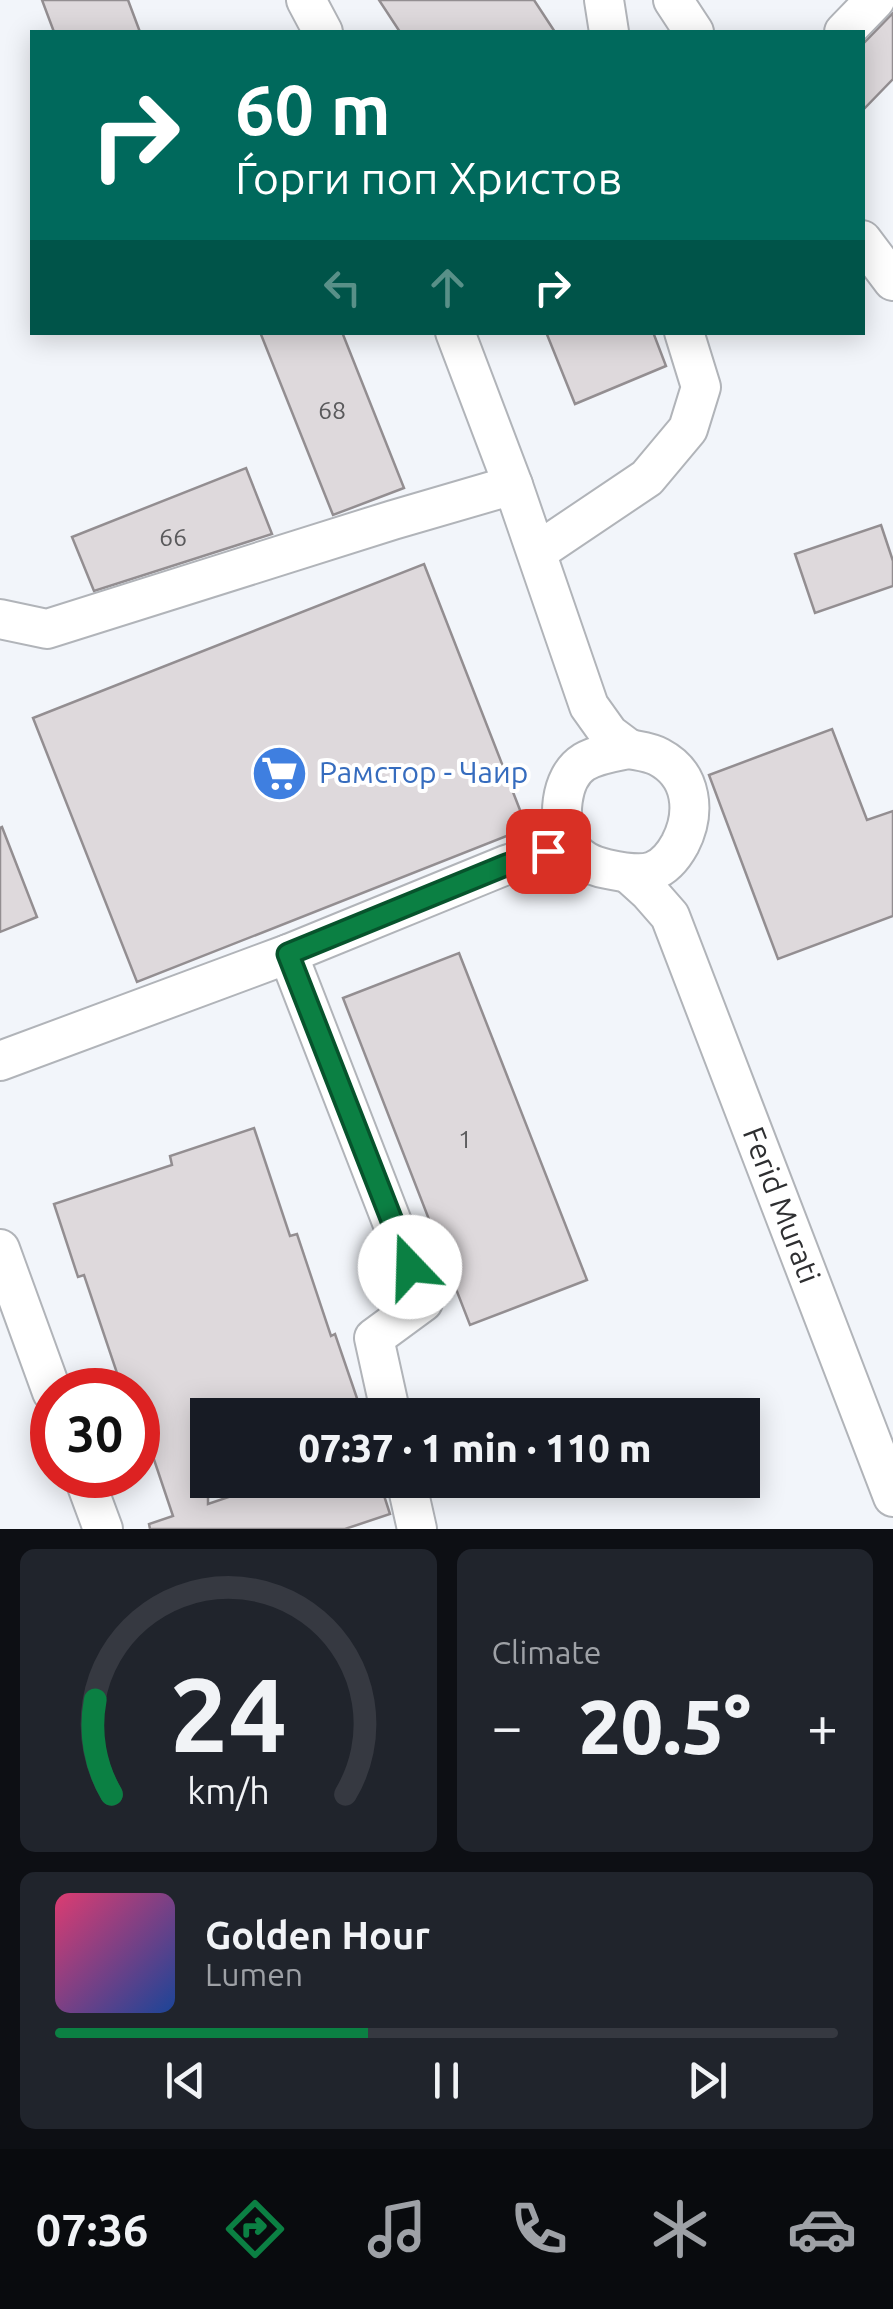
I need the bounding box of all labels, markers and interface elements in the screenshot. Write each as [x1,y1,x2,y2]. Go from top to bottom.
icon: right [70,70,200,200]
text: 60 m [235,70,391,148]
text: Ѓорги поп Христов [235,152,622,203]
icon: left [315,260,370,315]
icon: ahead [420,260,475,315]
icon: right [525,260,580,315]
house number: 68 [318,396,346,424]
house number: 66 [159,523,187,551]
supermarket icon: Рамстор - Чаир [250,743,310,803]
place label: Рамстор - Чаир [319,755,528,789]
pin [506,809,591,894]
icon: arrive [521,824,576,879]
street label: Ferid Murati [737,1122,827,1288]
house number: 1 [458,1125,472,1153]
position arrow [358,1215,462,1319]
speed limit sign: 30 [30,1368,160,1498]
text: 07:37 · 1 min · 110 m [298,1427,652,1469]
text: Climate [492,1634,602,1670]
text: 24 [170,1655,287,1772]
text: 20.5° [578,1684,751,1768]
text: − [492,1695,523,1756]
text: + [807,1695,838,1756]
text: km/h [187,1771,270,1811]
text: Golden Hour [205,1914,430,1956]
text: Lumen [205,1956,303,1992]
icon: previous [158,2053,213,2108]
icon: pause [419,2053,474,2108]
icon: next [680,2053,735,2108]
icon: directions [220,2194,290,2264]
icon: music [362,2194,432,2264]
icon: phone [504,2194,574,2264]
icon: climate [645,2194,715,2264]
icon: car [787,2194,857,2264]
text: 07:36 [36,2204,148,2255]

